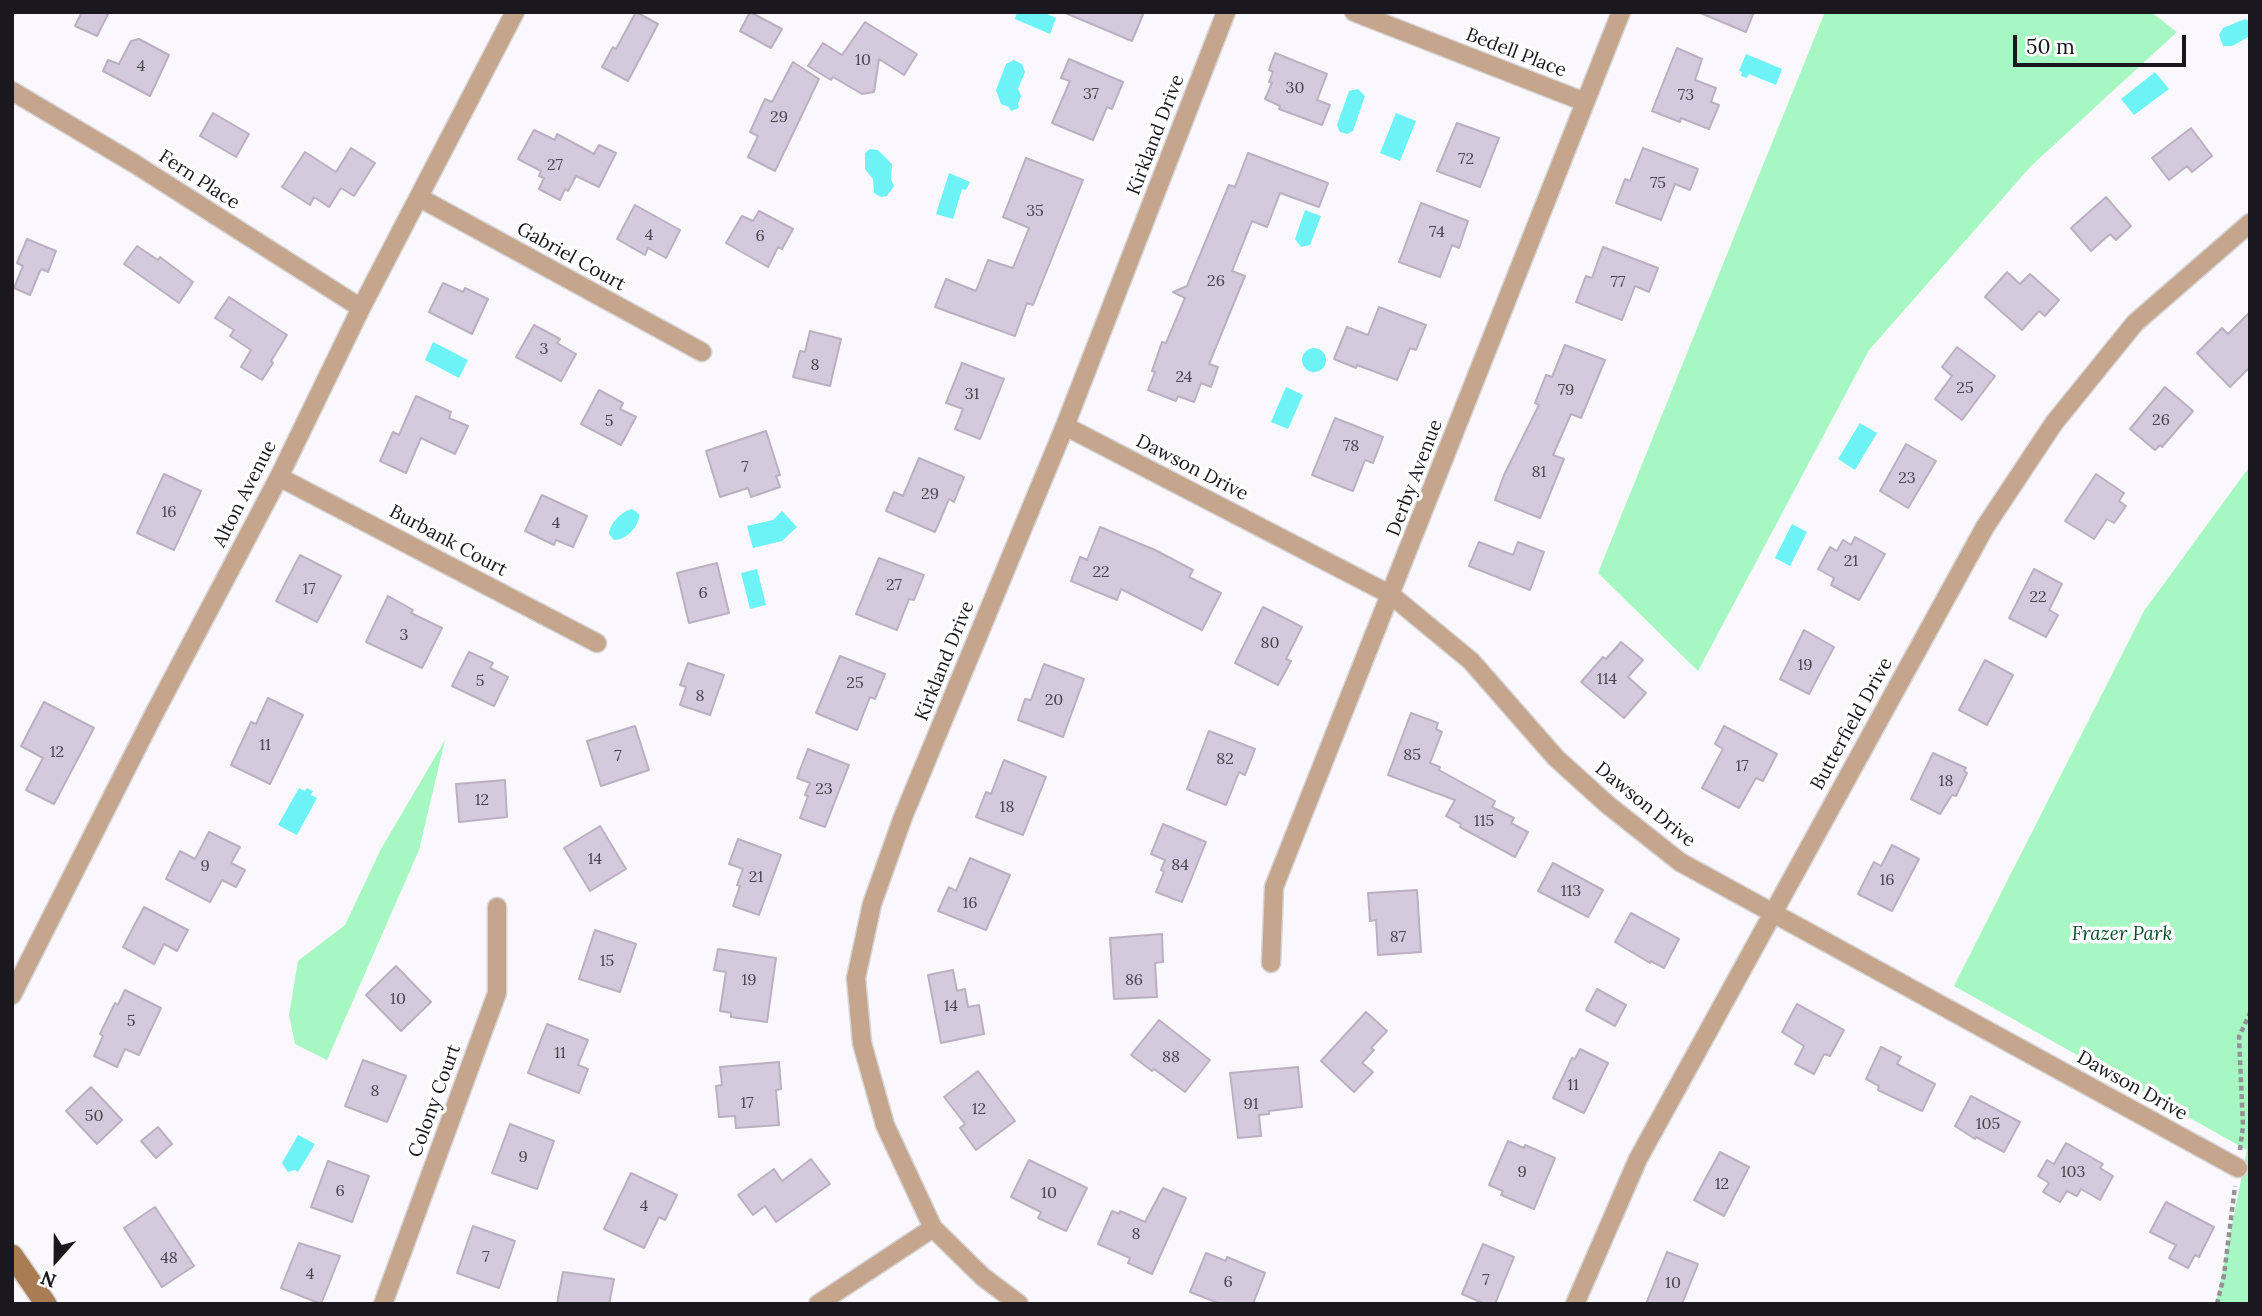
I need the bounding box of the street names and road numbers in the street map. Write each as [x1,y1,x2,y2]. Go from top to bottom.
street label: Bedell Place [1463,23,1569,83]
street label: Kirkland Drive [1123,72,1189,198]
street label: Fern Place [154,145,244,215]
street label: Gabriel Court [513,218,629,296]
street label: Derby Avenue [1382,416,1448,540]
street label: Dawson Drive [1132,430,1252,506]
street label: Alton Avenue [208,437,282,551]
street label: Burbank Court [385,500,511,582]
street label: Kirkland Drive [911,598,979,724]
street label: Butterfield Drive [1806,654,1898,794]
street label: Dawson Drive [1590,758,1700,852]
street label: Colony Court [404,1041,466,1161]
street label: Dawson Drive [2073,1046,2191,1126]

